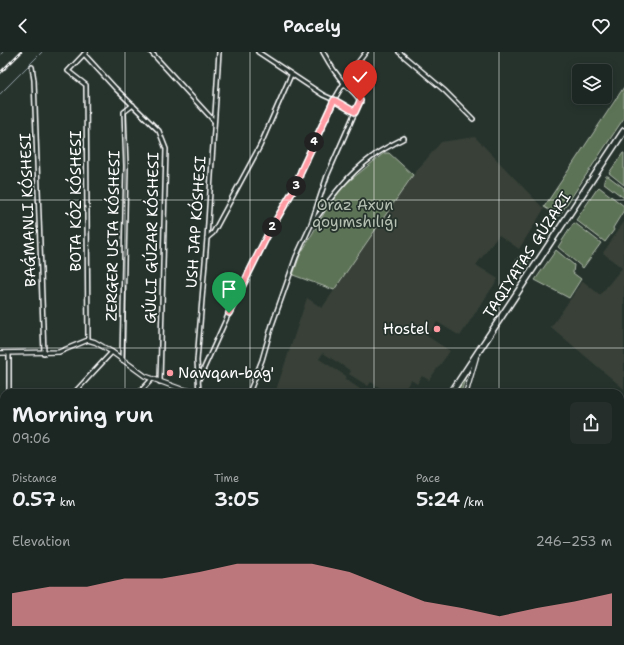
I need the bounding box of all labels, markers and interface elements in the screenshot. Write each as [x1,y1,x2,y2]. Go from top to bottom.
text: Pacely [283,14,341,38]
icon: back [12,15,34,37]
icon: heart [590,15,612,37]
pin [343,60,377,101]
map controls [572,64,612,104]
button: layers [572,64,612,104]
icon: check [349,66,371,88]
street label: BOTA KÓZ KÓSHESI [65,130,86,272]
pin: 4 [304,132,324,152]
street label: BAǴMANLI KÓSHESI [14,133,41,287]
text: 4 [310,134,318,149]
street label: ZERGER USTA KÓSHESI [101,150,124,322]
street label: GÚLLI GÚZAR KÓSHESI [140,152,163,324]
street label: USH JAP KÓSHESI [180,155,211,289]
pin: 3 [286,176,306,196]
text: 3 [292,178,300,193]
street label: TAQIYATAS GÚZARI [478,187,575,322]
park label: Oraz Axun qoyımshılıǵı [312,195,398,232]
pin: 2 [262,217,282,237]
text: 2 [268,219,276,234]
pin [212,272,246,313]
icon: arrive [218,278,240,300]
place label: Hostel [383,319,429,339]
marker: Hostel [432,324,442,334]
place label: Nawqan-bag' [178,363,274,383]
marker: Nawqan-bag' [165,368,175,378]
text: Morning run [12,400,153,429]
button: share [570,402,612,444]
text: 09:06 [12,430,51,447]
text: Distance [12,471,57,486]
text: Time [214,471,239,486]
text: Pace [416,471,440,486]
text: 0.57 [12,486,56,512]
text: 3:05 [214,486,259,512]
text: 5:24 [416,486,460,512]
text: km [56,495,75,510]
text: /km [460,495,484,510]
text: Elevation [12,533,70,550]
text: 246–253 m [536,533,612,550]

